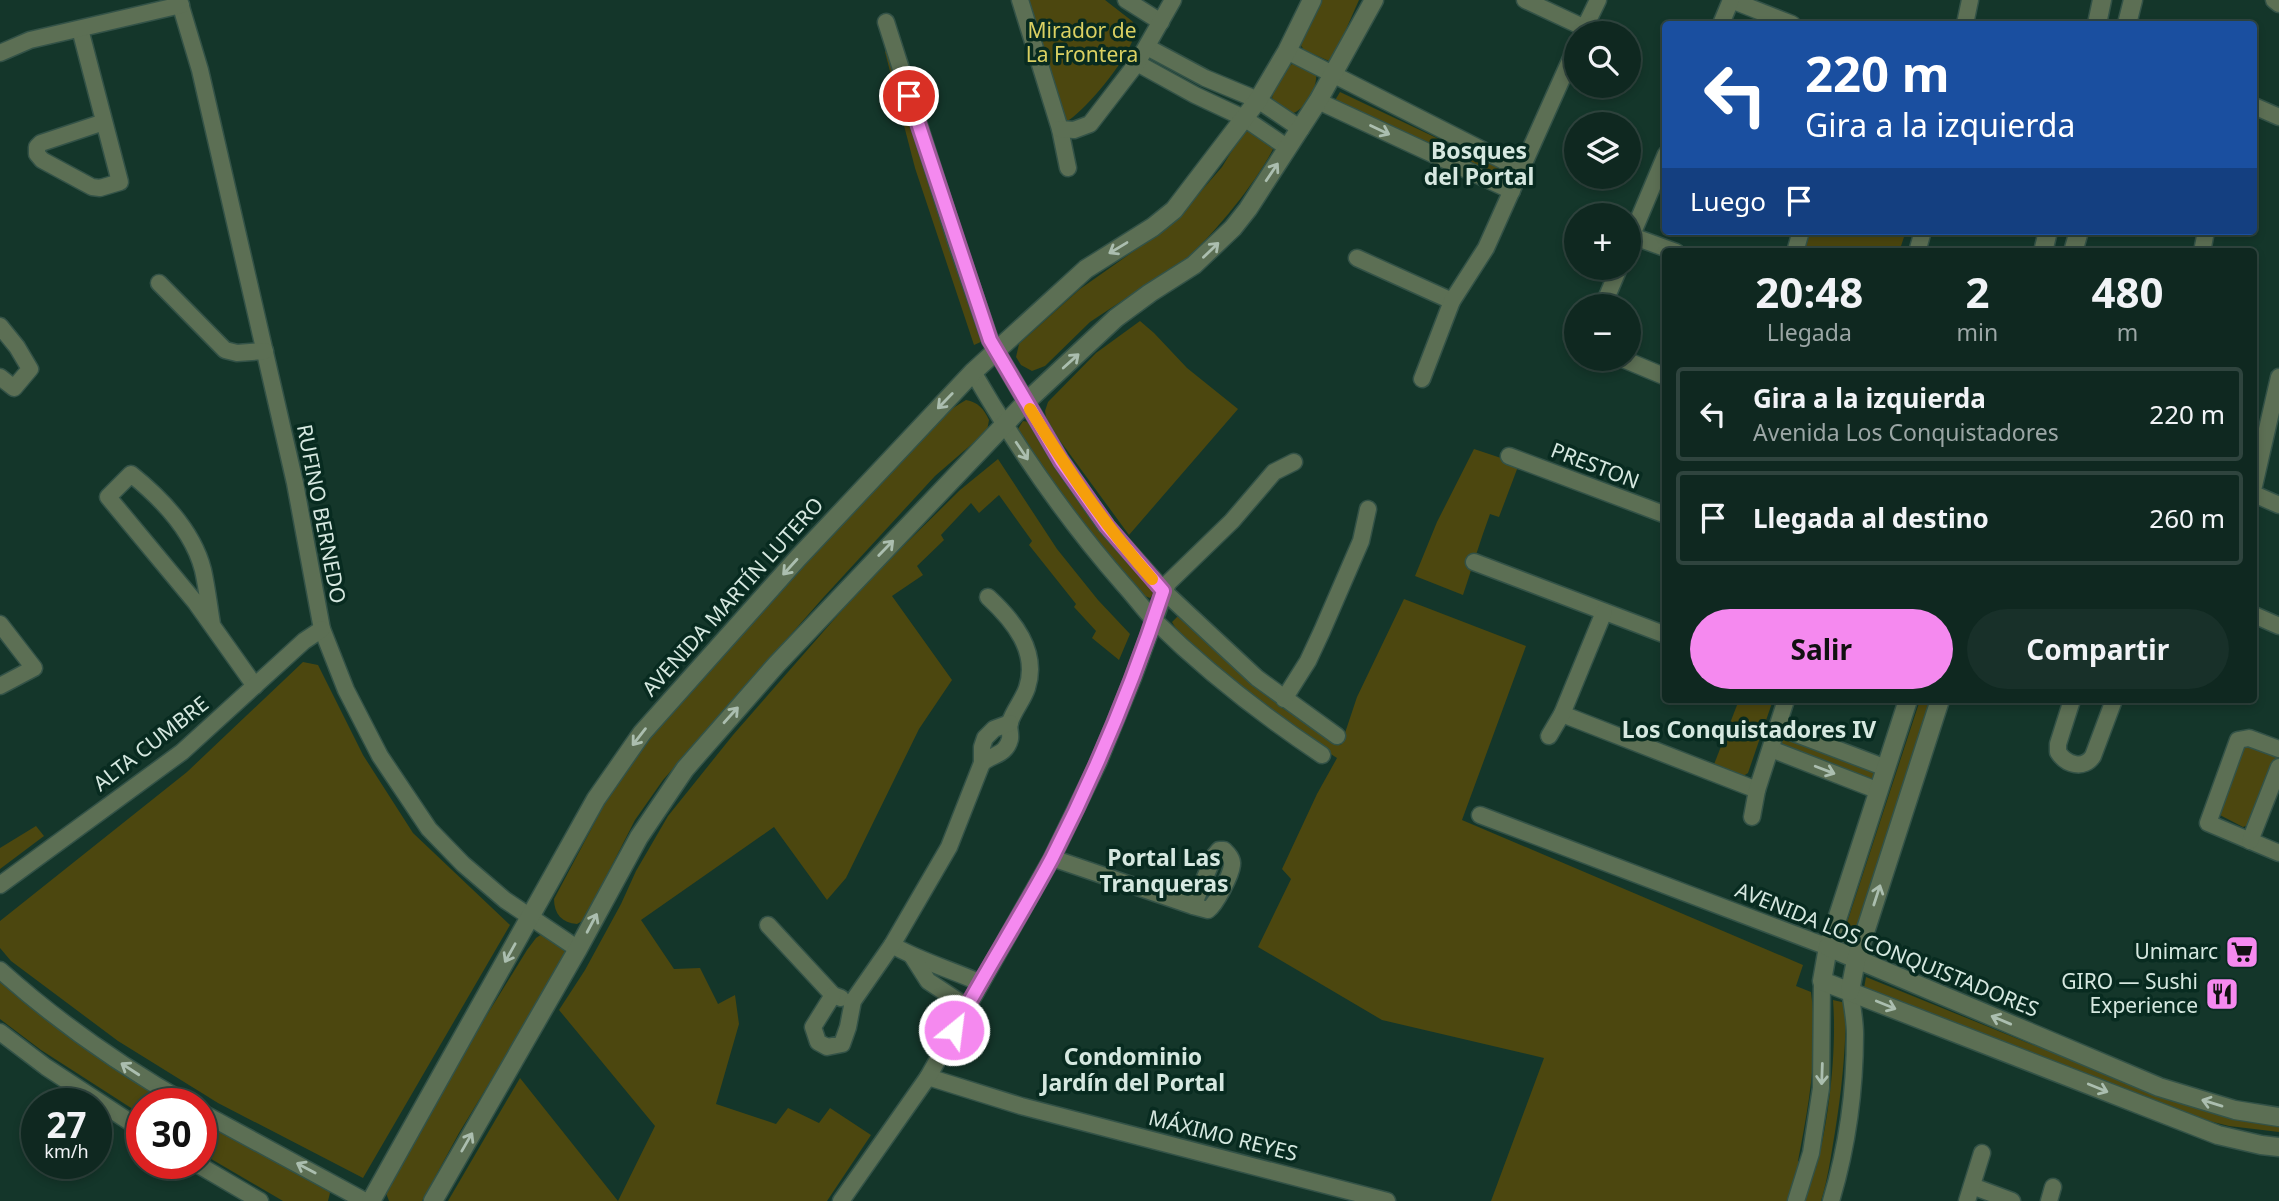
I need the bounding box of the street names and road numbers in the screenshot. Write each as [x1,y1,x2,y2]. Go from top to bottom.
street label: RUFINO BERNEDO [291,422,353,606]
street label: PRESTON [1547,435,1644,495]
street label: AVENIDA MARTÍN LUTERO [635,491,829,702]
street label: ALTA CUMBRE [87,689,214,797]
street label: AVENIDA LOS CONQUISTADORES [1731,875,2043,1023]
street label: MÁXIMO REYES [1146,1103,1301,1167]

